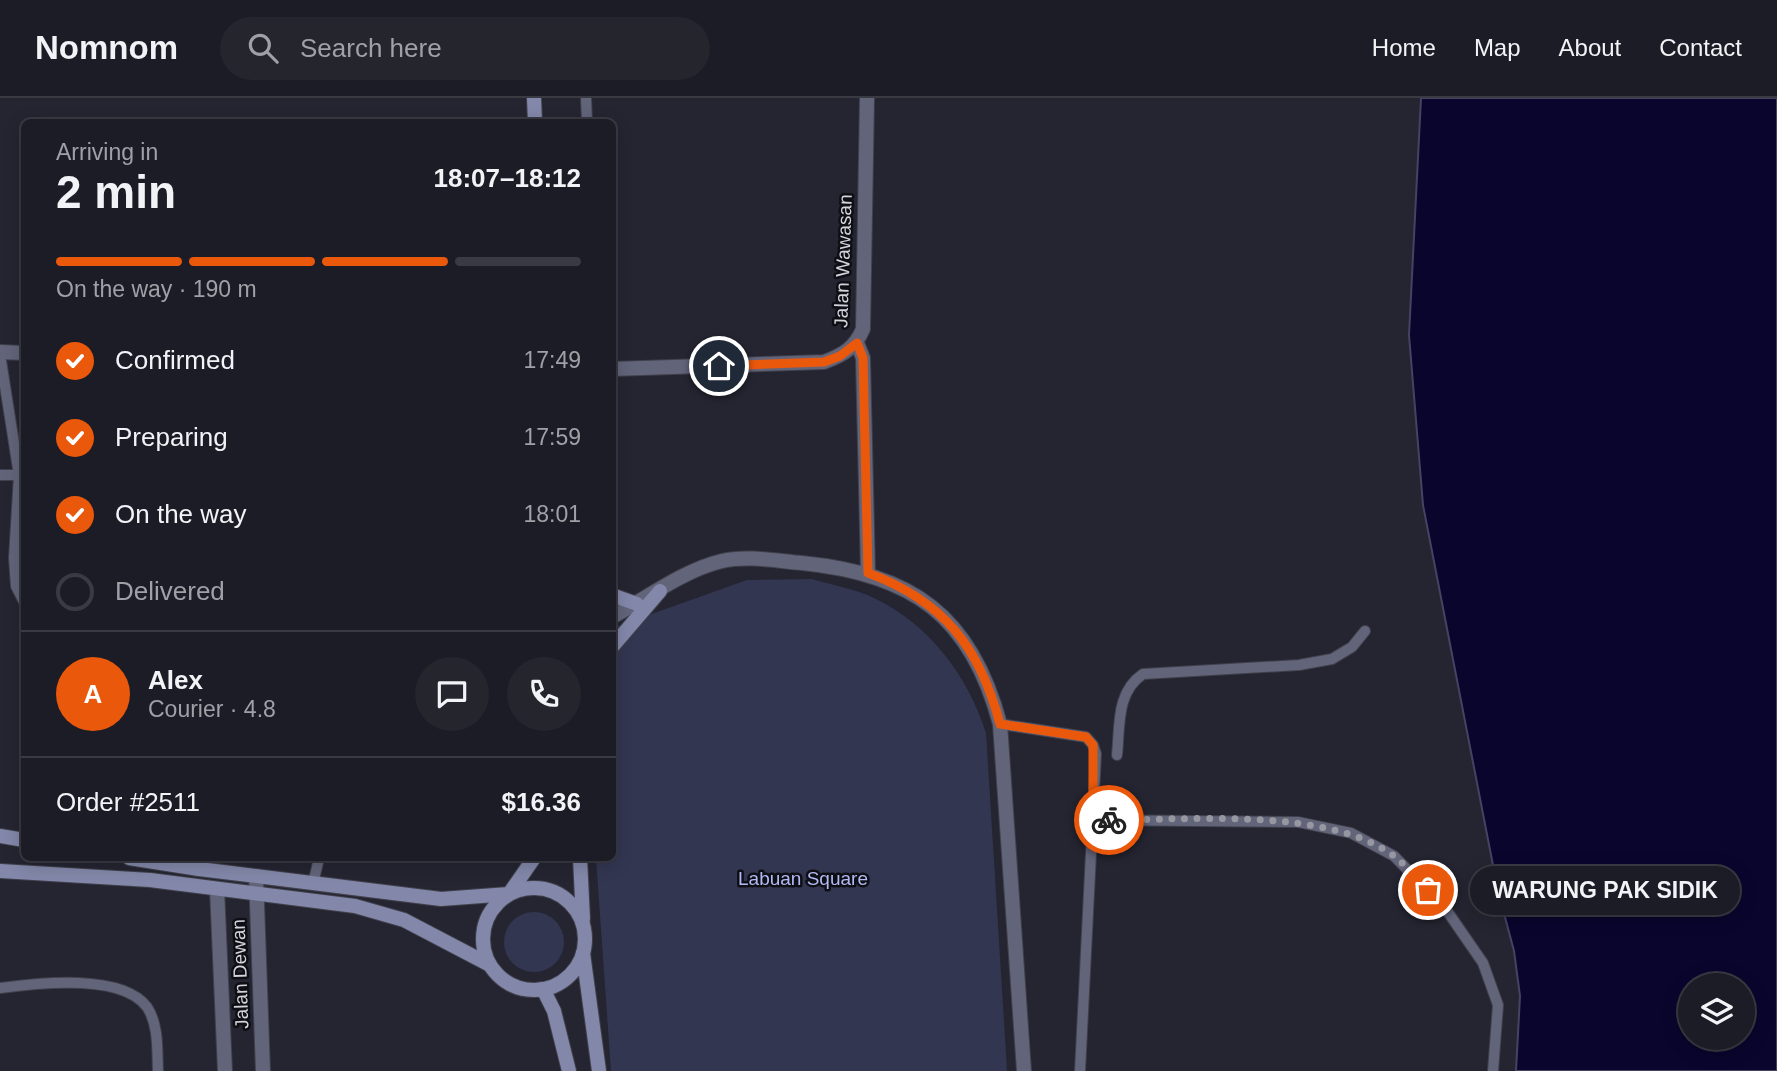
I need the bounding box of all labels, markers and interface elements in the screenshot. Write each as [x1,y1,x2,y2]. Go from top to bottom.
search box [220,17,710,80]
text: Nomnom [35,29,178,66]
icon: search [244,29,282,67]
text: Search here [300,33,442,63]
text: Home [1372,34,1436,61]
text: Map [1474,34,1521,61]
text: About [1559,34,1621,61]
text: Contact [1659,34,1742,61]
text: Arriving in [56,139,158,165]
text: 18:07–18:12 [434,163,581,193]
text: 2 min [56,166,176,218]
street label: Jalan Wawasan [830,194,856,328]
text: On the way · 190 m [56,276,257,302]
pin [689,336,749,396]
icon: check [56,342,94,380]
text: Confirmed [115,345,235,375]
text: 17:49 [523,347,581,373]
icon: home [700,347,738,385]
icon: check [56,419,94,457]
text: Preparing [115,422,228,452]
text: 17:59 [523,424,581,450]
icon: check [56,496,94,534]
text: On the way [115,499,247,529]
text: 18:01 [523,501,581,527]
text: Delivered [115,576,225,606]
button: chat [415,657,489,731]
button: phone [507,657,581,731]
text: Alex [148,665,203,695]
text: A [84,679,102,709]
text: Courier · 4.8 [148,696,276,722]
courier [1074,785,1144,855]
text: Order #2511 [56,787,200,817]
text: $16.36 [501,787,581,817]
icon: bike [1090,801,1128,839]
pin [1398,860,1458,920]
callout: WARUNG PAK SIDIK [1470,866,1740,914]
park label: Labuan Square [738,868,868,889]
icon: bag [1409,871,1447,909]
text: WARUNG PAK SIDIK [1492,877,1718,903]
street label: Jalan Dewan [228,919,252,1029]
map controls [1678,973,1755,1050]
button: layers [1678,973,1755,1050]

